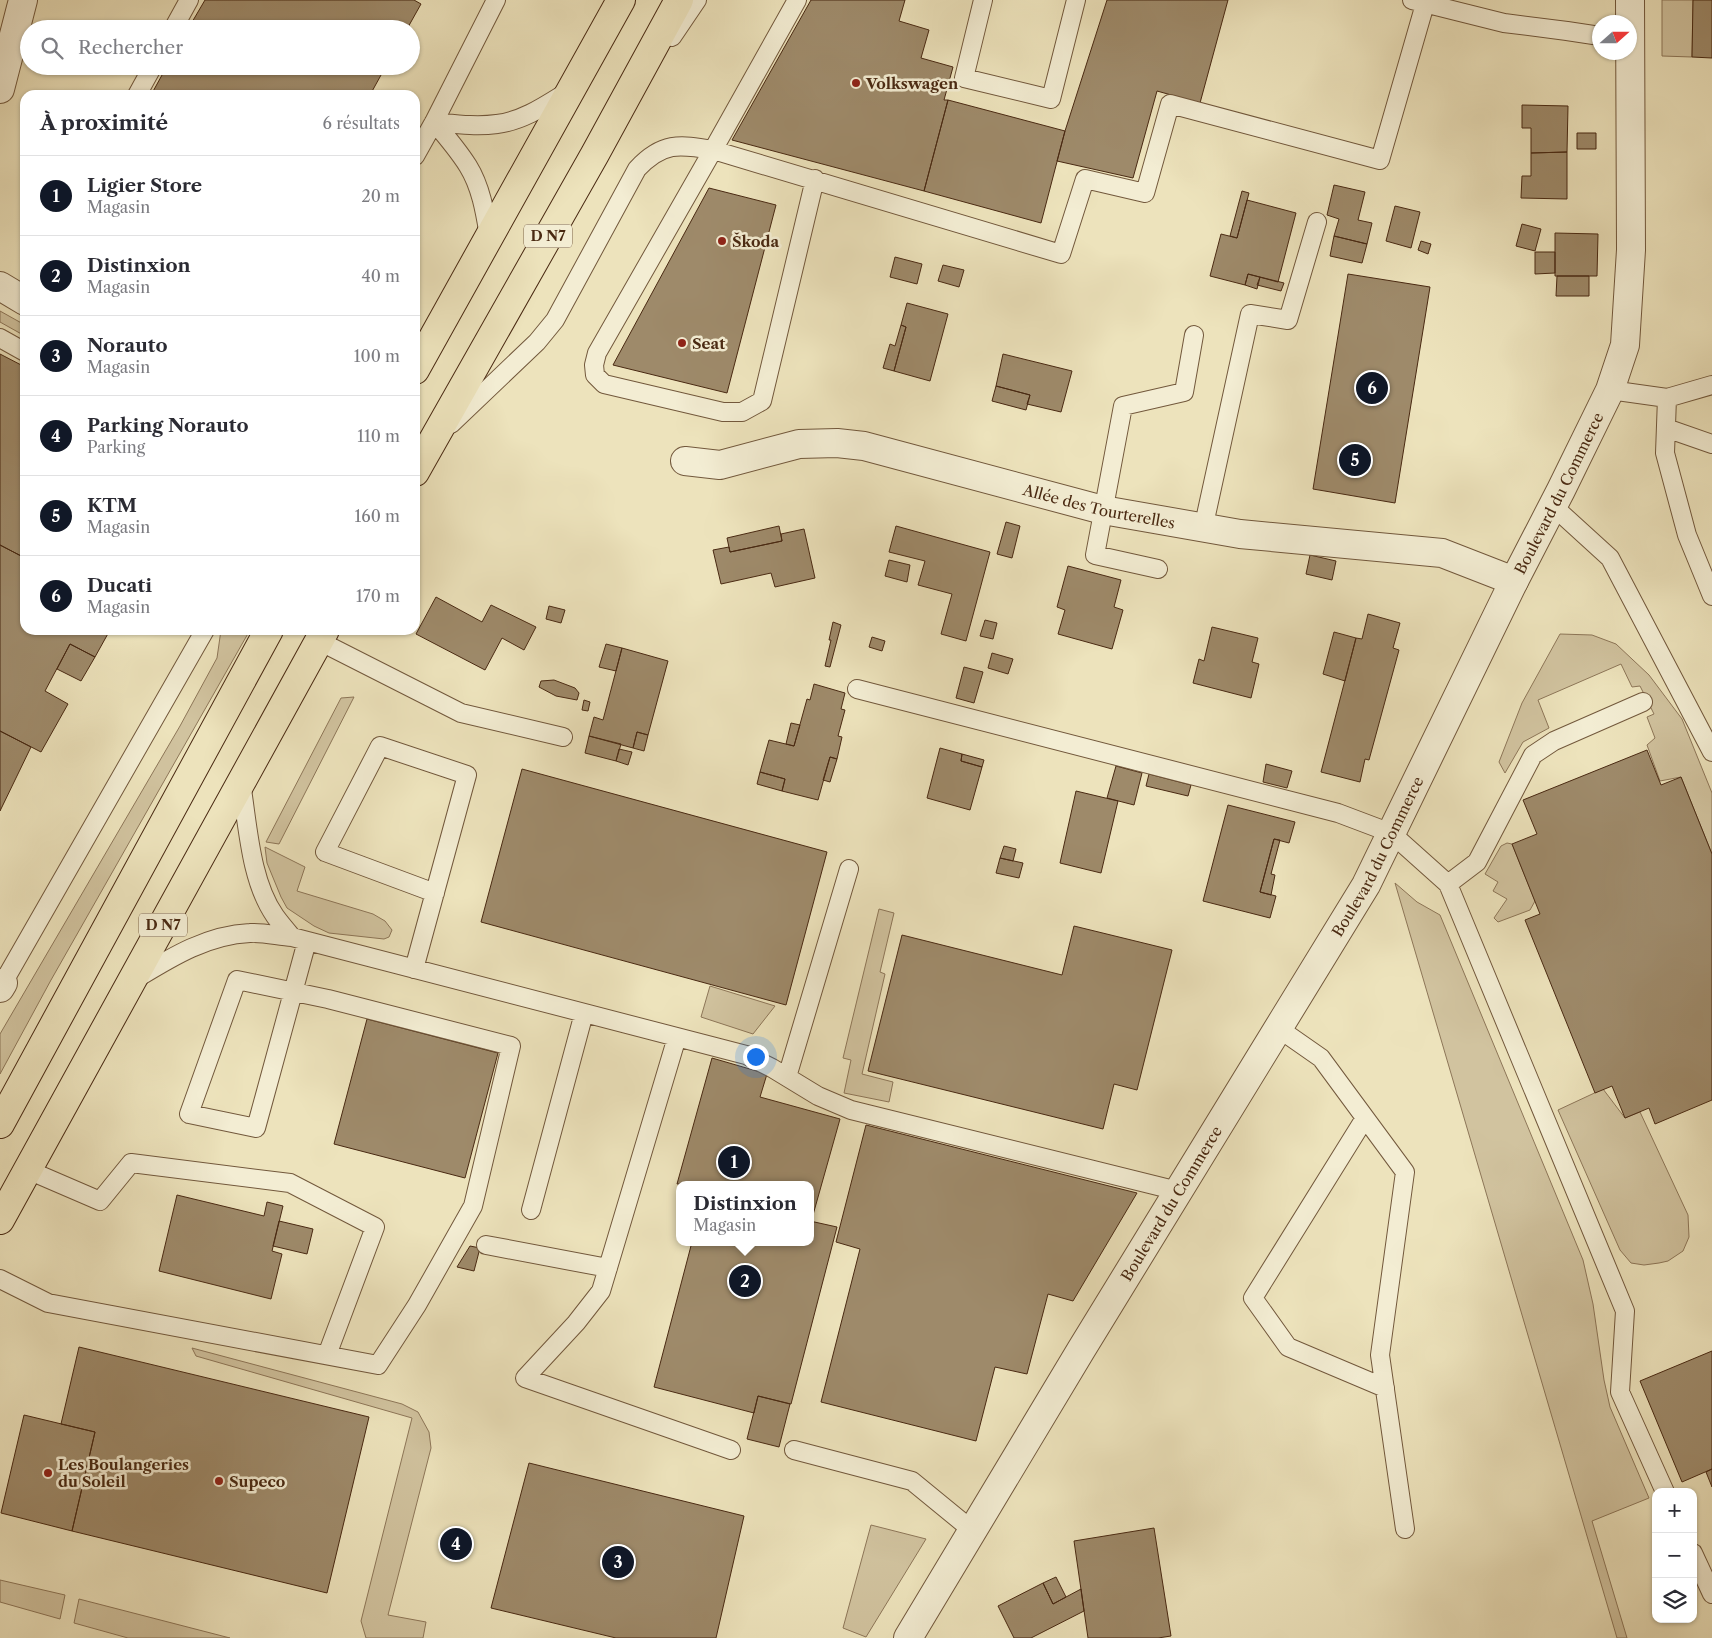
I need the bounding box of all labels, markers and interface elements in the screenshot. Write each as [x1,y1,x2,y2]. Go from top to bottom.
north arrow [1592,15,1637,60]
search box [20,20,420,75]
icon: search [38,34,66,62]
text: Rechercher [78,36,183,59]
place label: Volkswagen [865,74,959,93]
marker: Volkswagen [850,77,862,89]
text: À proximité [40,110,168,135]
text: 6 résultats [323,113,400,133]
text: Ligier Store [87,174,202,197]
text: 1 [52,186,60,206]
text: 20 m [361,186,400,206]
text: Magasin [87,197,150,217]
road number: D N7 [524,225,572,248]
place label: Škoda [732,232,780,251]
marker: Škoda [716,235,728,247]
text: Distinxion [87,254,191,277]
text: 2 [51,266,61,286]
text: 40 m [361,266,400,286]
text: Magasin [87,277,150,297]
text: Norauto [87,334,168,357]
place label: Seat [692,334,725,353]
marker: Seat [676,337,688,349]
text: 3 [51,346,61,366]
text: 100 m [354,346,400,366]
text: Magasin [87,357,150,377]
pin: 6 [1356,369,1388,407]
street label: Boulevard du Commerce [1510,409,1607,577]
text: Parking Norauto [87,414,249,437]
text: 4 [51,426,61,446]
text: 110 m [357,426,400,446]
text: Parking [87,437,145,457]
pin: 5 [1339,441,1371,479]
street label: Allée des Tourterelles [1020,479,1177,532]
text: KTM [87,494,137,517]
text: 5 [52,506,60,526]
text: 160 m [355,506,400,526]
text: Magasin [87,517,150,537]
text: Ducati [87,574,152,597]
text: 6 [51,586,61,606]
text: 170 m [356,586,400,606]
text: Magasin [87,597,150,617]
street label: Boulevard du Commerce [1327,773,1427,940]
road number: D N7 [139,914,187,936]
your location [743,1044,769,1070]
street label: Boulevard du Commerce [1116,1122,1226,1284]
pin: 1 [718,1143,750,1181]
popup [676,1181,814,1246]
text: Distinxion [693,1192,797,1215]
text: Magasin [693,1215,756,1235]
pin: 2 [729,1262,761,1300]
place label: Les Boulangeries du Soleil [58,1455,189,1491]
marker: Les Boulangeries du Soleil [42,1467,54,1479]
place label: Supeco [229,1472,285,1491]
marker: Supeco [213,1475,225,1487]
map controls [1652,1488,1697,1623]
button: + [1652,1488,1697,1533]
pin: 4 [440,1525,472,1563]
button: − [1652,1533,1697,1578]
pin: 3 [602,1543,634,1581]
button: layers [1652,1578,1697,1623]

